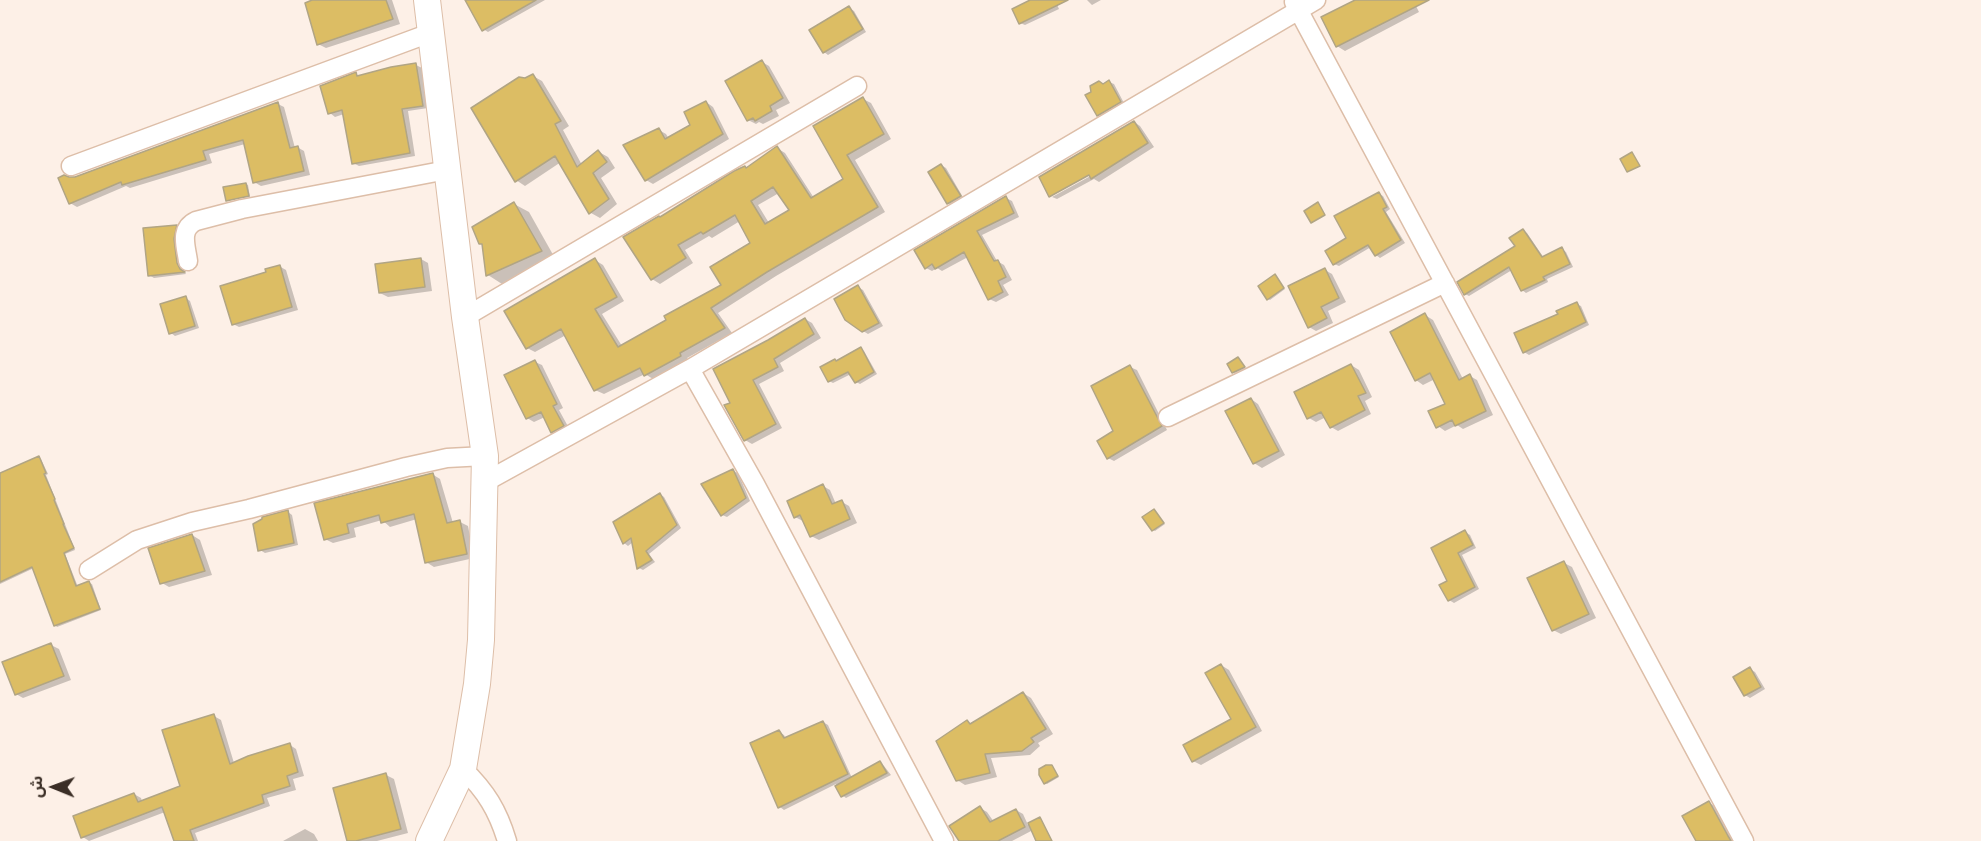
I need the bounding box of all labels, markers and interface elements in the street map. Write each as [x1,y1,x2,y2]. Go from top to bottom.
north arrow [24,757,84,817]
text: ش [25,776,47,798]

